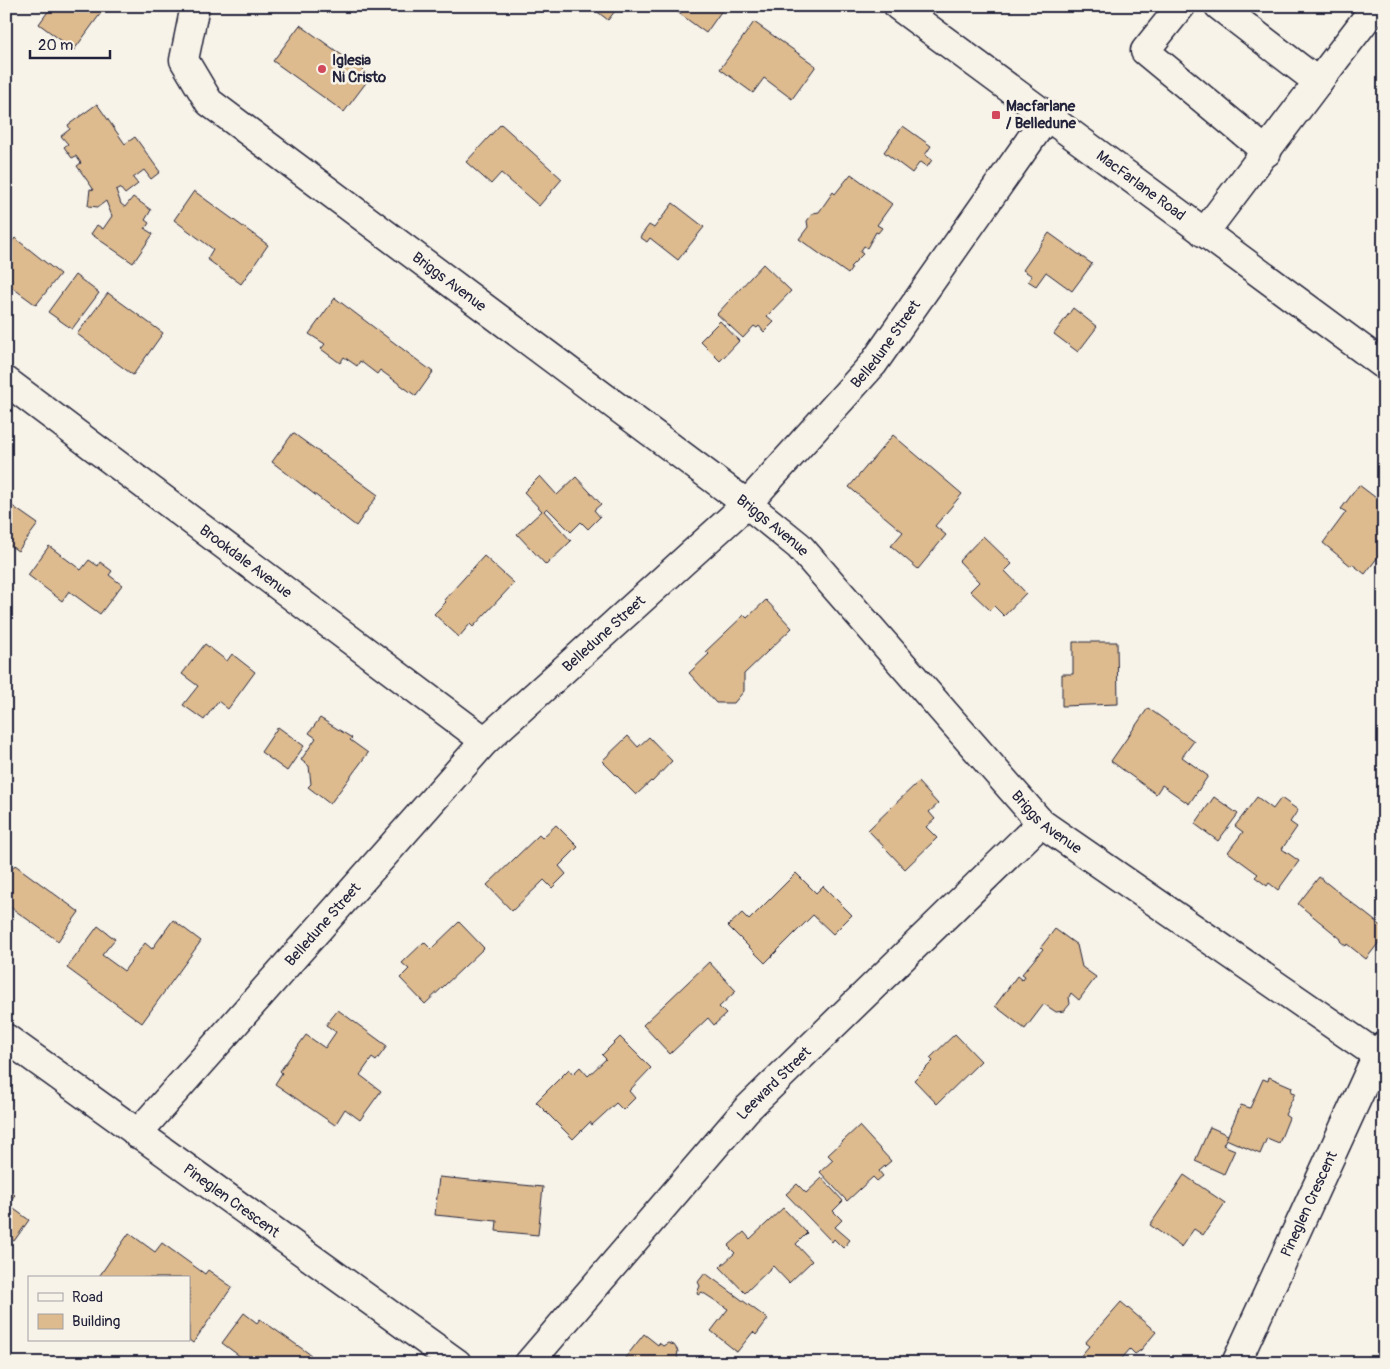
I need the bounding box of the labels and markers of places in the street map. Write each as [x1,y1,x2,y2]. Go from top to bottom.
place label: Iglesia Ni Cristo [332,51,386,87]
marker: Iglesia Ni Cristo [316,63,328,75]
place label: Macfarlane / Belledune [1006,97,1076,133]
marker: Macfarlane / Belledune [990,109,1002,121]

